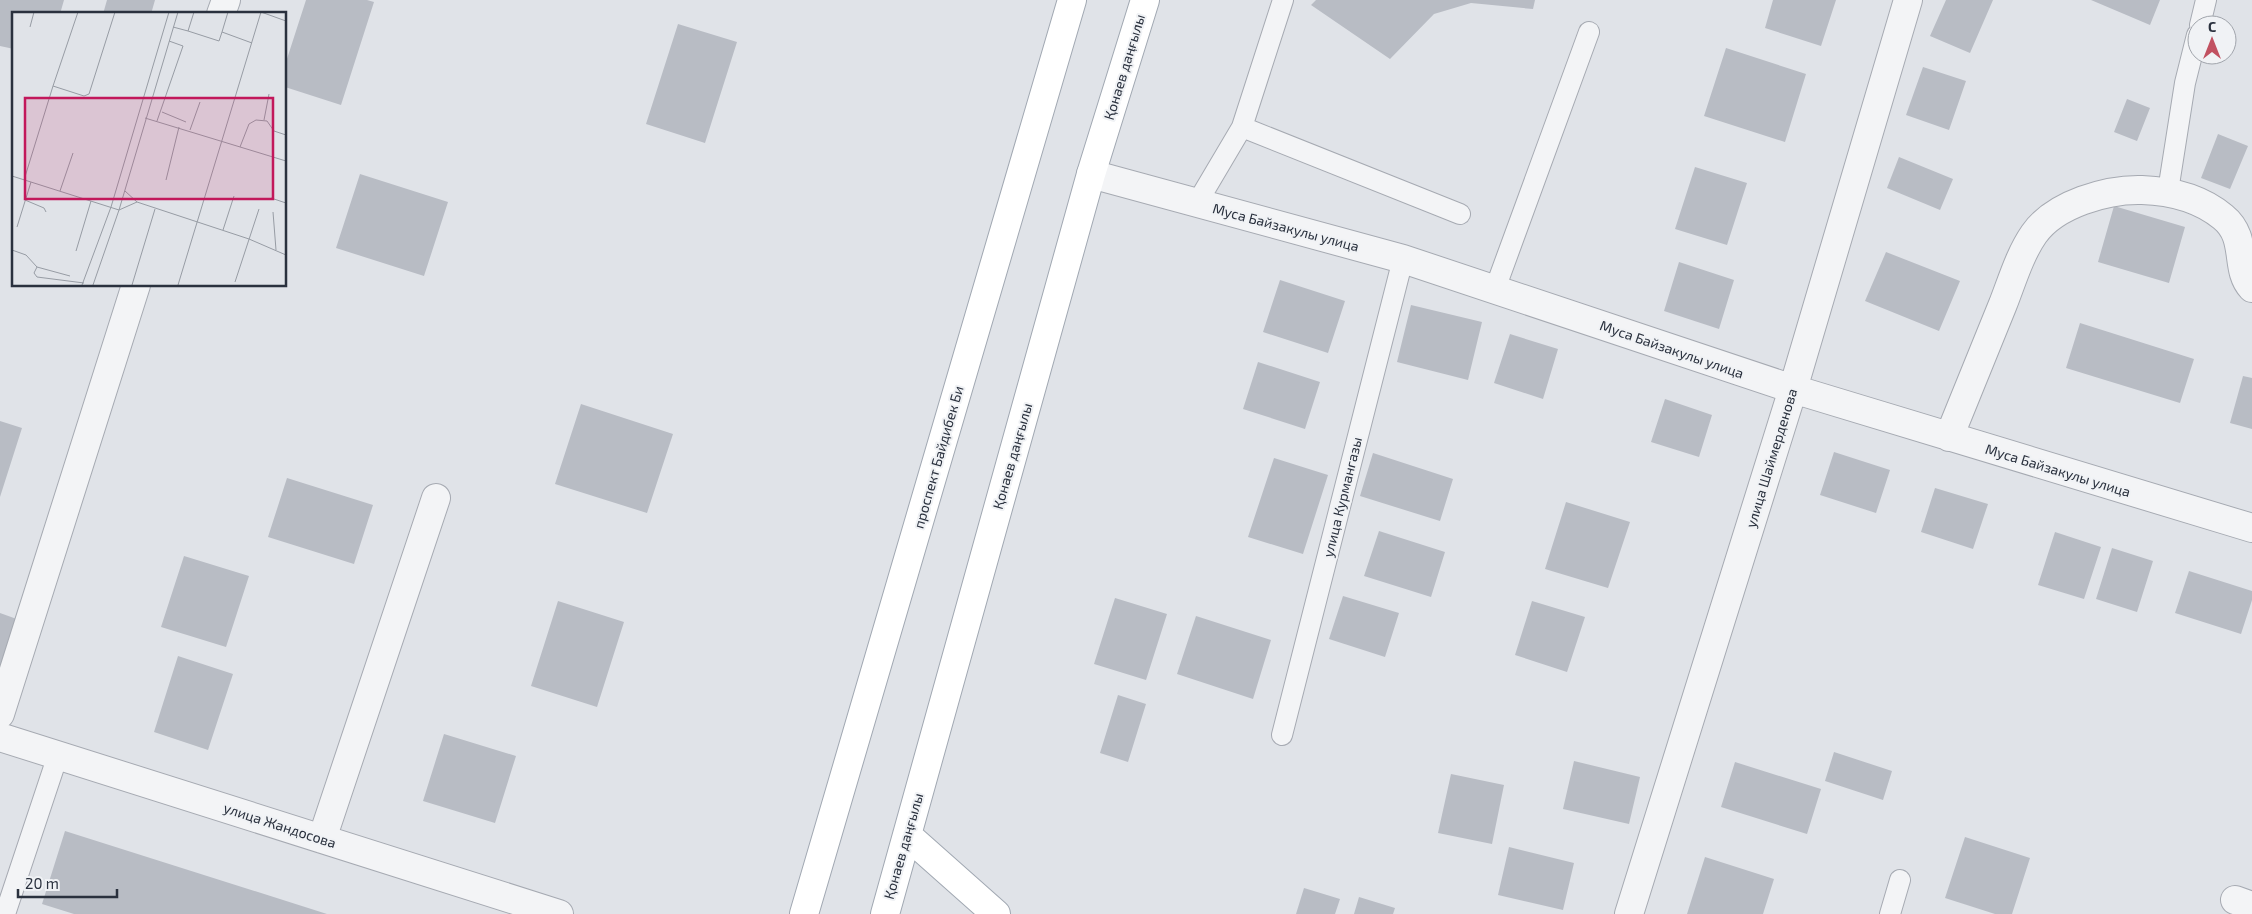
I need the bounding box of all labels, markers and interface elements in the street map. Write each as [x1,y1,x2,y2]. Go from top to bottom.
inset map [12,12,286,286]
street label: Қонаев даңғылы [1100,12,1148,122]
north arrow [2187,15,2237,65]
text: С [2208,18,2216,35]
street label: Муса Байзакулы улица [1211,199,1361,255]
street label: Муса Байзакулы улица [1598,316,1746,382]
street label: проспект Байдибек Би [909,384,967,530]
street label: улица Шаймерденова [1742,386,1800,530]
street label: Қонаев даңғылы [989,401,1035,511]
street label: улица Курмангазы [1319,435,1365,559]
street label: Муса Байзакулы улица [1983,440,2133,500]
street label: Қонаев даңғылы [880,791,926,901]
street label: улица Жандосова [222,799,338,851]
scale bar [18,866,116,898]
text: 20 m [25,874,59,892]

